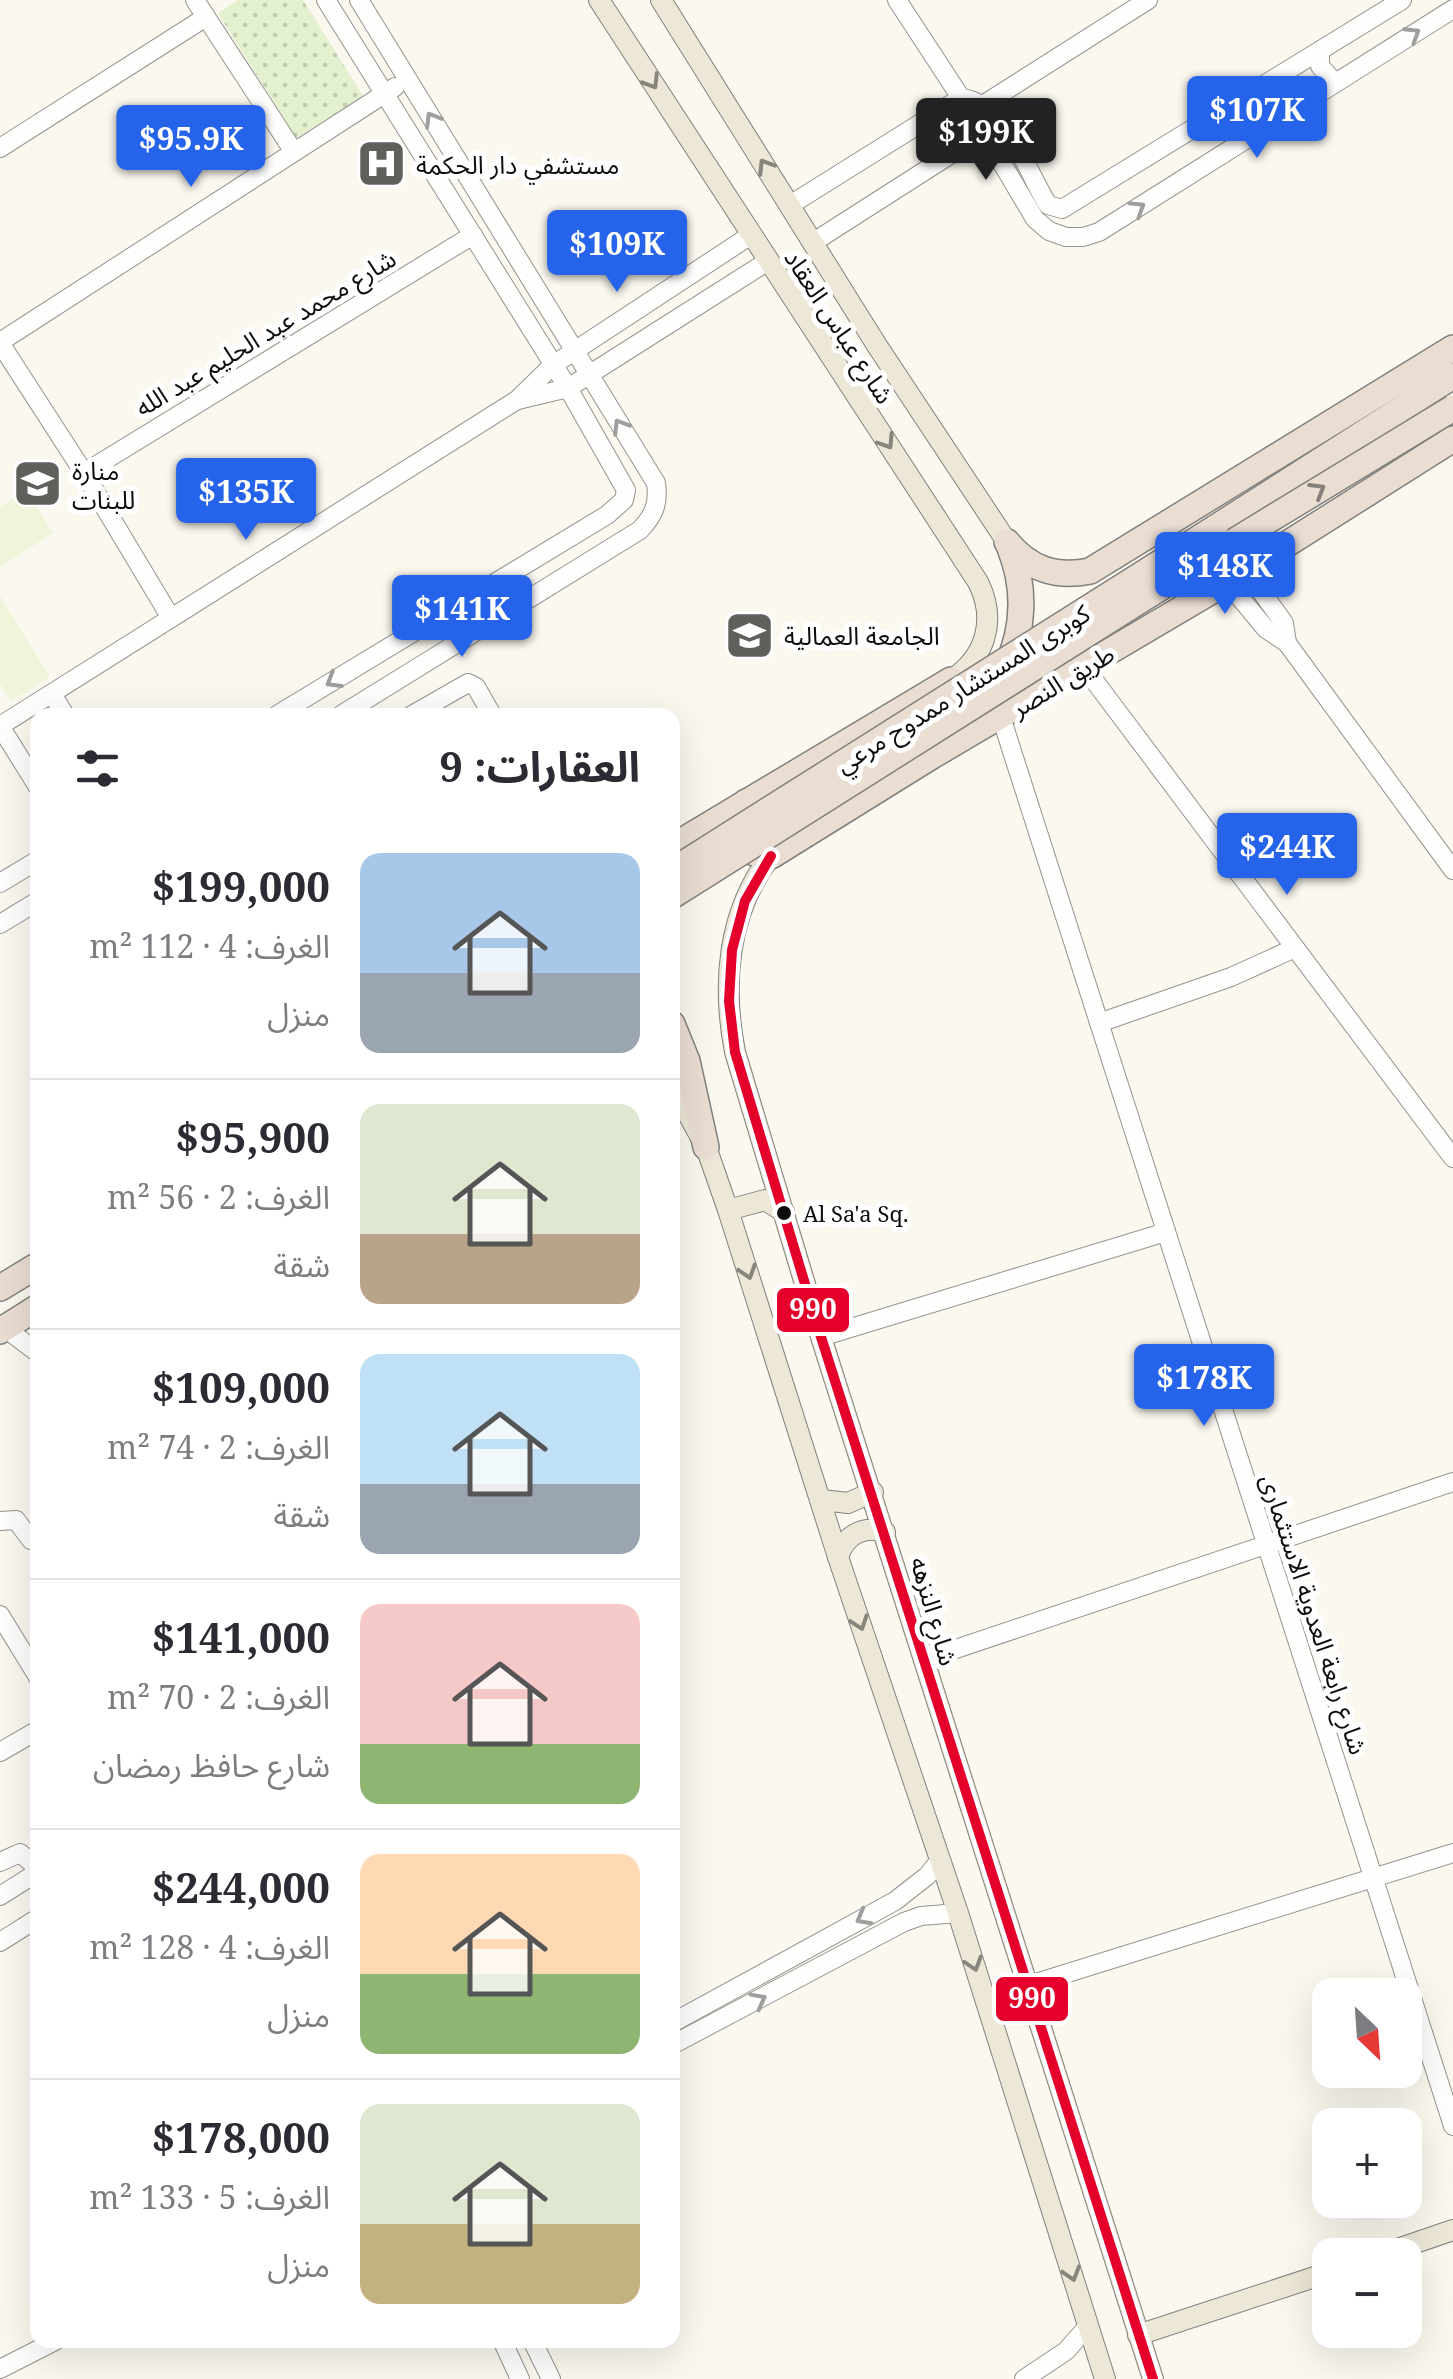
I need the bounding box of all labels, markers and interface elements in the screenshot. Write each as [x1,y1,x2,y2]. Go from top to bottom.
one-way arrow [1402,28,1420,47]
one-way arrow [639,72,658,90]
pin: $107K [1187,76,1327,161]
text: $107K [1209,87,1305,130]
pin: $199K [916,98,1056,183]
pin: $95.9K [110,105,272,190]
text: $199K [938,109,1034,152]
one-way arrow [425,112,444,130]
text: $95.9K [138,116,244,159]
hospital icon: مستشفي دار الحكمة [355,138,407,190]
place label: مستشفي دار الحكمة [416,147,619,185]
one-way arrow [758,159,777,177]
one-way arrow [1127,201,1145,220]
pin: $109K [547,210,687,295]
text: $109K [569,221,665,264]
street label: شارع محمد عبد الحليم عبد الله [128,241,404,427]
street label: شارع عباس العقاد [775,242,903,411]
one-way arrow [613,419,632,437]
one-way arrow [874,432,893,450]
place label: منارة للبنات [72,453,135,516]
school or university icon: منارة للبنات [11,458,63,510]
pin: $135K [176,458,316,543]
text: $135K [198,469,294,512]
one-way arrow [1307,484,1325,503]
pin: $148K [1155,532,1295,617]
text: $148K [1177,543,1273,586]
pin: $141K [392,575,532,660]
text: $141K [414,586,510,629]
street label: كوبرى المستشار ممدوح مرعي [828,595,1098,783]
school or university icon: الجامعة العمالية [723,609,775,661]
place label: الجامعة العمالية [784,618,940,652]
street label: طريق النصر [1003,636,1120,725]
one-way arrow [326,669,344,688]
text: العقارات: 9 [439,737,640,794]
icon: filters [70,741,125,796]
pin: $244K [1217,813,1357,898]
text: $244K [1239,824,1335,867]
text: $199,000 [152,857,330,914]
icon: home [440,893,560,1013]
text: الغرف: 4 · 112 m² [89,924,330,967]
text: منزل [267,992,330,1035]
text: $95,900 [175,1108,330,1165]
icon: home [440,1144,560,1264]
text: الغرف: 2 · 56 m² [107,1175,330,1218]
place label: Al Sa'a Sq. [803,1198,908,1228]
marker: Al Sa'a Sq. [774,1203,794,1223]
text: شقة [274,1243,330,1286]
one-way arrow [737,1262,757,1279]
line badge: 990 [775,1286,851,1334]
text: 990 [789,1289,837,1327]
pin: $178K [1134,1344,1274,1429]
text: $178K [1156,1355,1252,1398]
text: $109,000 [152,1358,330,1415]
icon: home [440,1394,560,1514]
text: الغرف: 2 · 74 m² [107,1425,330,1468]
street label: شارع رابعة العدوية الاستثمارى [1251,1469,1376,1759]
text: شقة [274,1493,330,1536]
street label: شارع النزهه [900,1553,967,1670]
text: $141,000 [152,1608,330,1665]
one-way arrow [848,1613,869,1630]
icon: home [440,1644,560,1764]
text: الغرف: 2 · 70 m² [107,1675,330,1718]
text: شارع حافظ رمضان [93,1743,330,1786]
text: $244,000 [152,1858,330,1915]
icon: home [440,1894,560,2014]
one-way arrow [856,1906,874,1926]
text: الغرف: 4 · 128 m² [89,1925,330,1968]
one-way arrow [962,1955,983,1972]
line badge: 990 [994,1975,1070,2023]
text: 990 [1008,1978,1056,2016]
north arrow [1312,1978,1422,2088]
map controls [1312,1978,1422,2348]
one-way arrow [748,1992,766,2012]
text: منزل [267,1993,330,2036]
text: $178,000 [152,2108,330,2165]
button: + [1312,2108,1422,2218]
icon: home [440,2144,560,2264]
text: الغرف: 5 · 133 m² [89,2175,330,2218]
button: − [1312,2238,1422,2348]
text: منزل [267,2243,330,2286]
one-way arrow [1060,2265,1081,2282]

